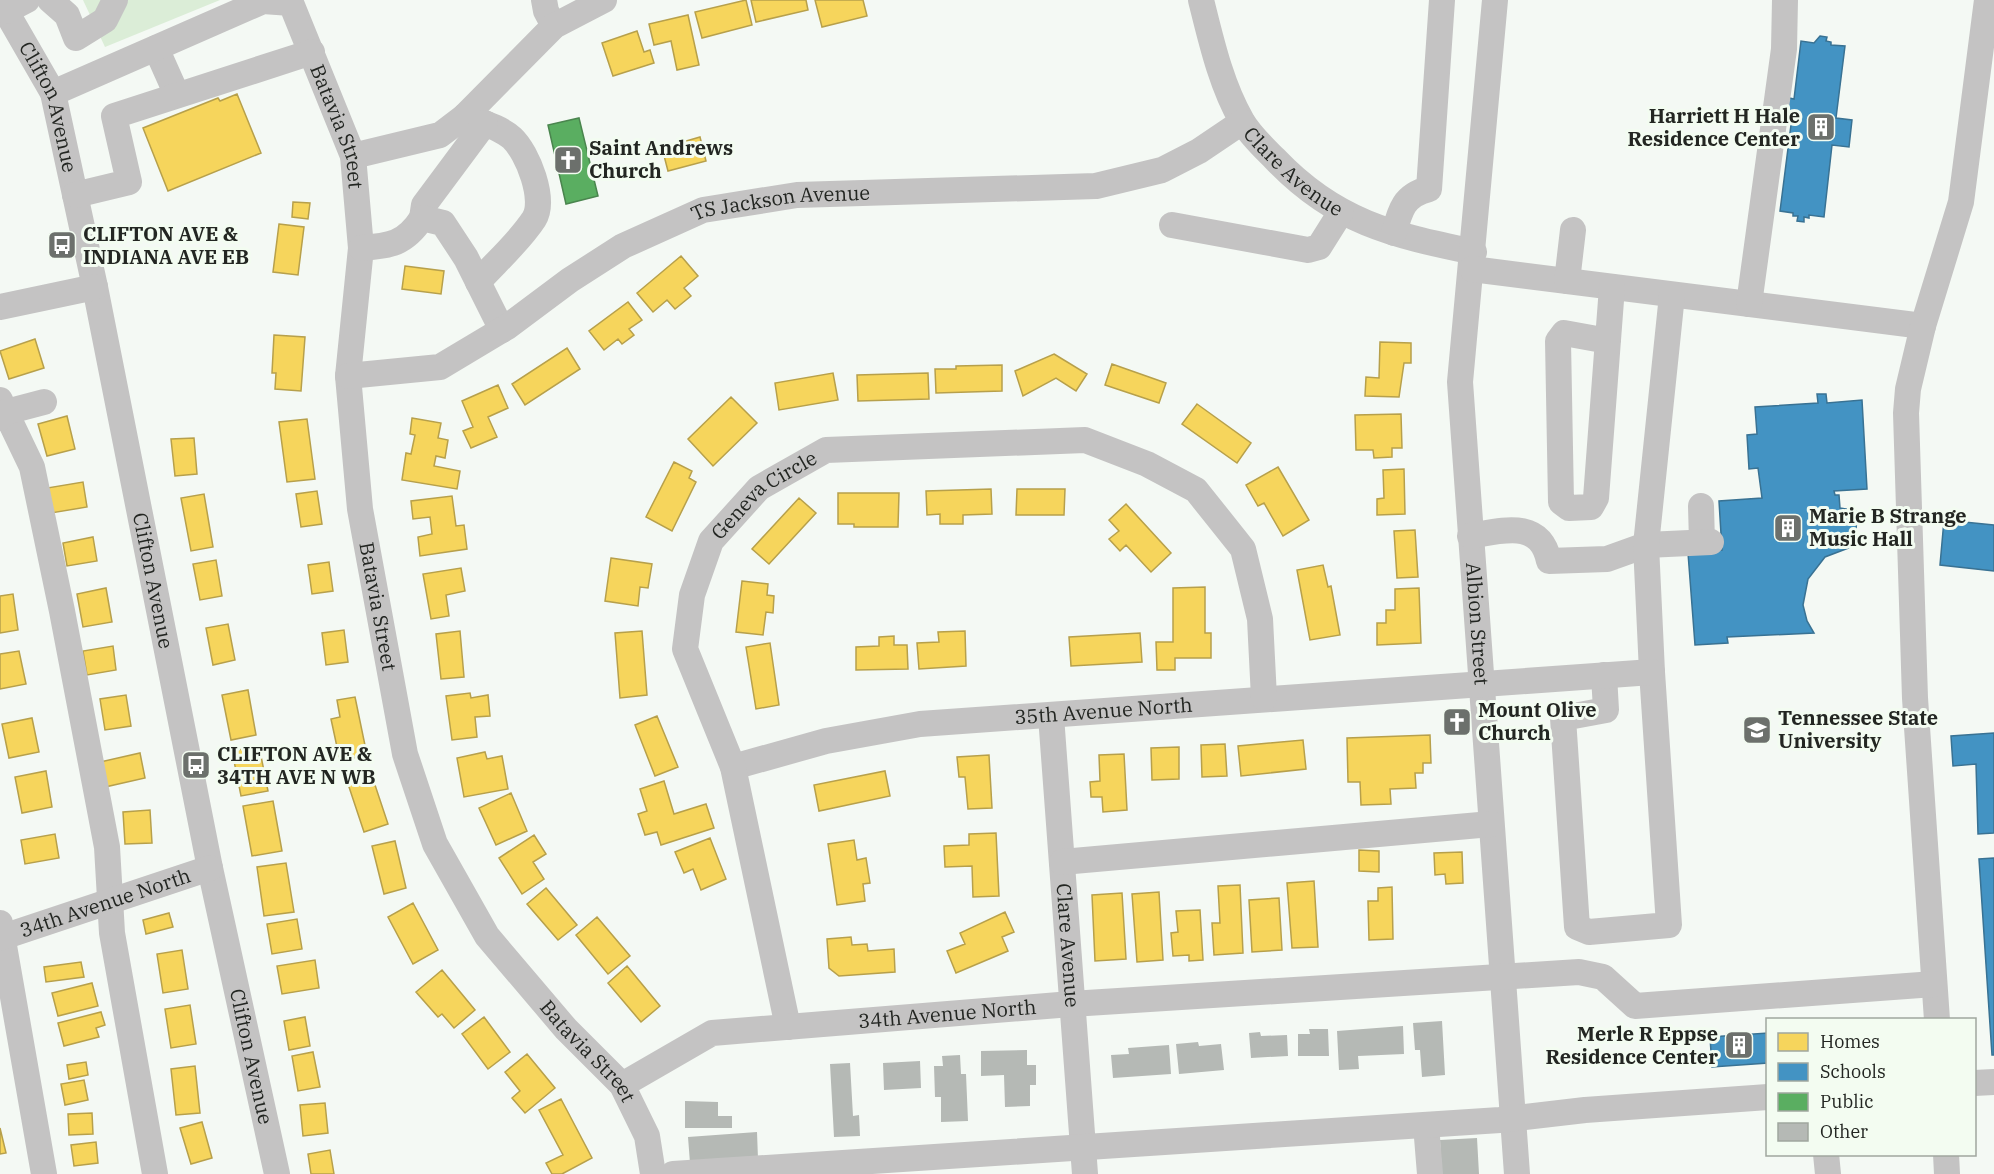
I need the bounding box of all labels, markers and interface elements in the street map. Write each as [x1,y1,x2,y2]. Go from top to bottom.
street label: Clifton Avenue [13,36,84,175]
street label: Batavia Street [304,60,370,190]
place label: Harriett H Hale Residence Center [1628,102,1800,152]
building icon: Harriett H Hale Residence Center [1805,111,1837,143]
street label: Clare Avenue [1238,121,1348,222]
place label: Saint Andrews Church [589,134,733,184]
church icon: Saint Andrews Church [552,144,584,176]
street label: TS Jackson Avenue [686,179,870,227]
place label: CLIFTON AVE & INDIANA AVE EB [83,220,249,270]
bus stop icon: CLIFTON AVE & INDIANA AVE EB [46,229,78,261]
street label: Geneva Circle [705,444,822,545]
place label: Marie B Strange Music Hall [1809,502,1967,552]
street label: Clifton Avenue [127,510,180,651]
building icon: Marie B Strange Music Hall [1772,512,1804,544]
street label: Batavia Street [353,540,403,673]
street label: Albion Street [1460,562,1496,686]
street label: 35th Avenue North [1013,691,1193,730]
place label: Mount Olive Church [1478,696,1597,746]
place label: Tennessee State University [1778,704,1938,754]
church icon: Mount Olive Church [1441,706,1473,738]
school or university icon: Tennessee State University [1741,714,1773,746]
place label: CLIFTON AVE & 34TH AVE N WB [217,740,376,790]
bus stop icon: CLIFTON AVE & 34TH AVE N WB [180,749,212,781]
street label: 34th Avenue North [16,861,194,943]
street label: Clare Avenue [1050,882,1087,1008]
street label: Clifton Avenue [224,986,280,1127]
street label: 34th Avenue North [857,993,1037,1034]
street label: Batavia Street [534,994,642,1106]
legend [1766,1018,1976,1156]
place label: Merle R Eppse Residence Center [1546,1020,1718,1070]
building icon: Merle R Eppse Residence Center [1723,1029,1755,1061]
text: Homes [1820,1030,1880,1053]
text: Schools [1820,1060,1886,1083]
text: Public [1820,1090,1874,1113]
text: Other [1820,1120,1868,1143]

